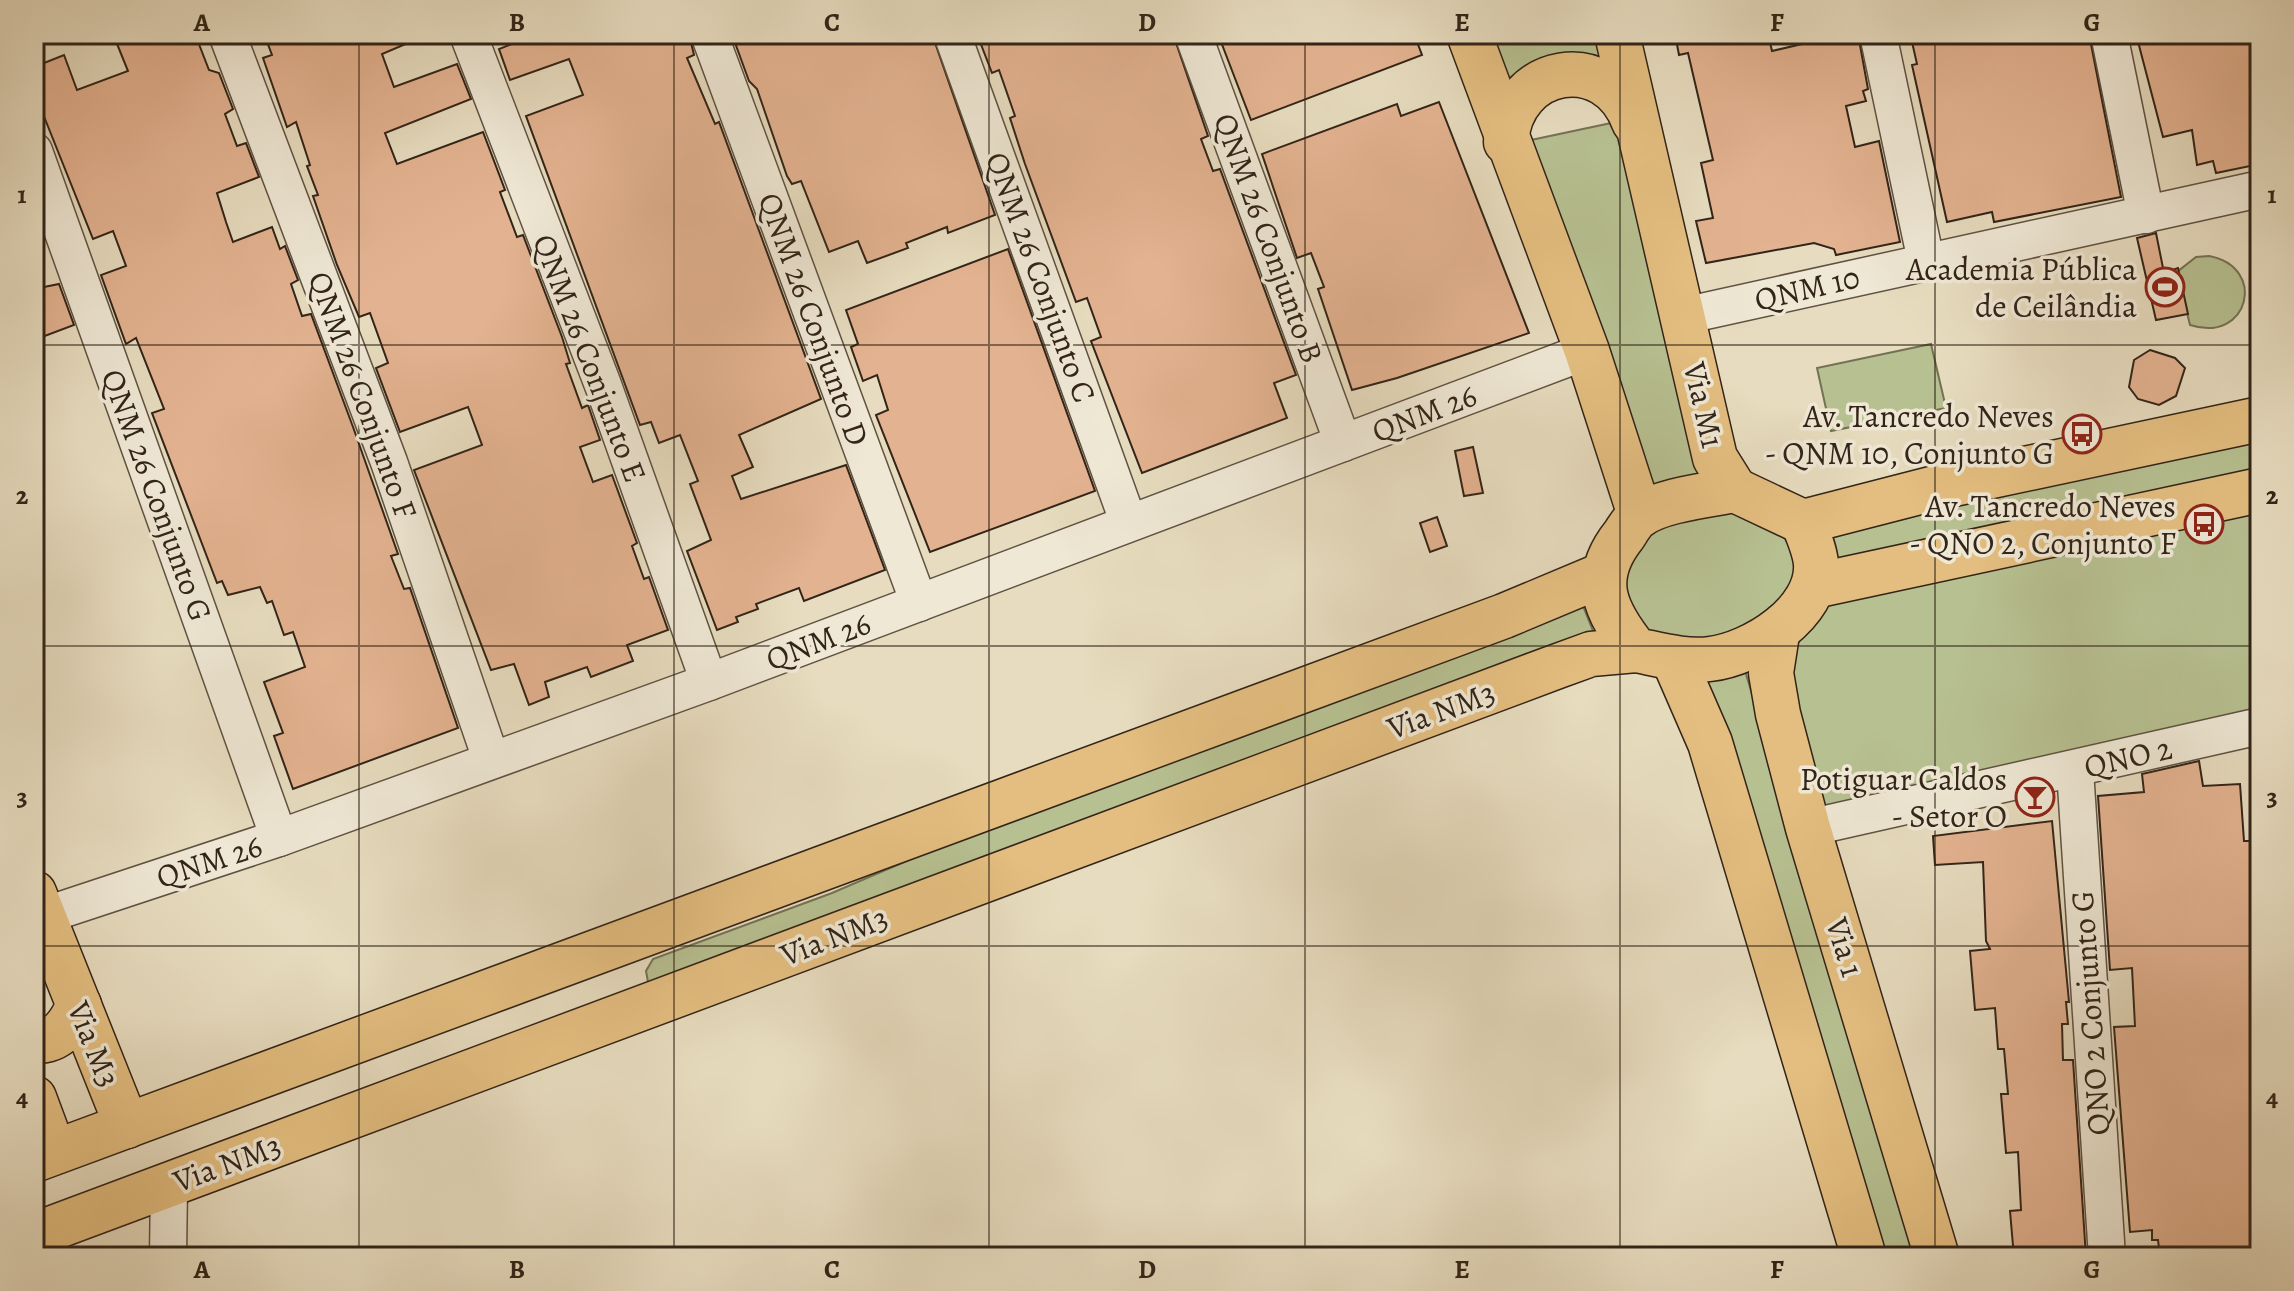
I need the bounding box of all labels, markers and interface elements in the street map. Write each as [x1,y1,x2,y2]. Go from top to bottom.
text: A [193,5,211,40]
text: B [509,5,525,40]
text: C [824,5,840,40]
text: D [1138,5,1156,40]
text: E [1454,5,1470,40]
text: F [1770,5,1784,40]
text: G [2083,5,2101,40]
street label: QNM 26 Conjunto B [1203,107,1335,369]
street label: QNM 26 Conjunto C [975,146,1107,408]
text: 1 [17,177,27,212]
text: 1 [2267,177,2277,212]
street label: QNM 26 Conjunto D [748,186,880,452]
street label: QNM 26 Conjunto E [522,228,658,488]
place label: Academia Pública de Ceilândia [1905,247,2137,328]
street label: QNM 10 [1750,255,1864,321]
street label: QNM 26 Conjunto F [298,265,428,525]
sports icon: Academia Pública de Ceilândia [2144,266,2186,308]
street label: Via M1 [1673,357,1735,452]
street label: QNM 26 Conjunto G [91,363,223,627]
street label: QNM 26 [1365,373,1483,453]
place label: Av. Tancredo Neves - QNM 10, Conjunto G [1764,394,2054,475]
bus stop icon: Av. Tancredo Neves - QNM 10, Conjunto G [2061,413,2103,455]
text: 2 [16,478,29,513]
text: 2 [2266,478,2279,513]
place label: Av. Tancredo Neves - QNO 2, Conjunto F [1909,484,2176,565]
bus stop icon: Av. Tancredo Neves - QNO 2, Conjunto F [2183,503,2225,545]
street label: QNM 26 [759,601,877,681]
street label: Via NM3 [1380,670,1501,750]
street label: QNO 2 [2080,726,2176,788]
place label: Potiguar Caldos - Setor O [1800,757,2007,838]
bar icon: Potiguar Caldos - Setor O [2014,776,2056,818]
text: 3 [16,779,28,814]
text: 3 [2266,779,2278,814]
street label: QNM 26 [150,823,268,899]
street label: QNO 2 Conjunto G [2060,889,2120,1137]
street label: Via NM3 [773,895,894,977]
street label: Via 1 [1815,911,1875,982]
street label: Via M3 [57,994,131,1093]
text: 4 [16,1080,28,1115]
text: 4 [2266,1080,2278,1115]
street label: Via NM3 [166,1123,287,1203]
text: A [193,1252,211,1287]
text: B [509,1252,525,1287]
text: C [824,1252,840,1287]
text: D [1138,1252,1156,1287]
text: E [1454,1252,1470,1287]
text: F [1770,1252,1784,1287]
text: G [2083,1252,2101,1287]

